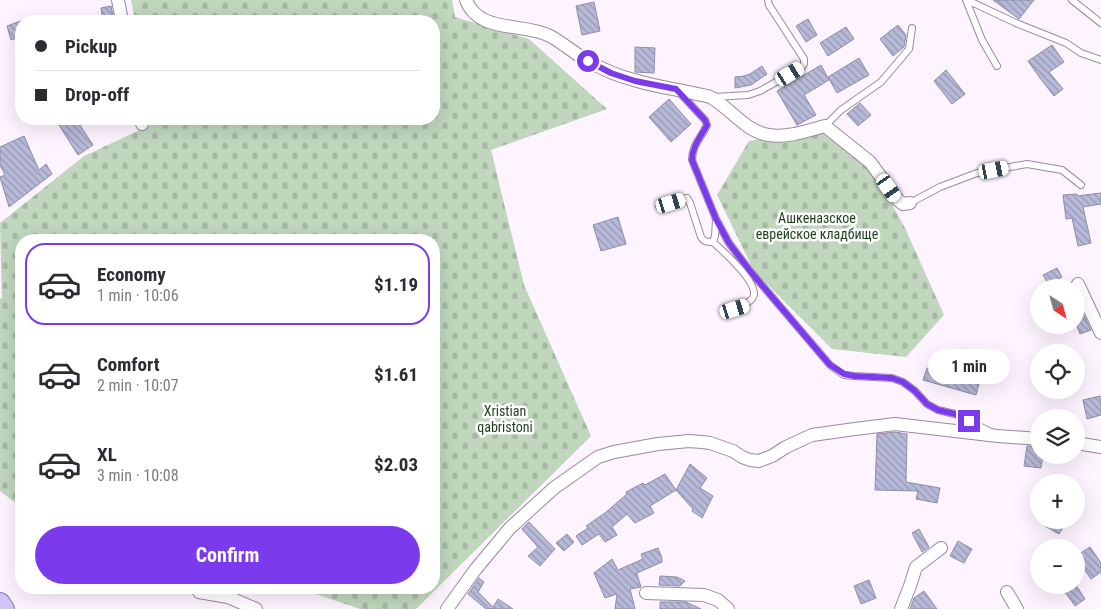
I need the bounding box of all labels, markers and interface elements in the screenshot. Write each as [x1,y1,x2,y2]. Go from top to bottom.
text: Pickup [65,35,117,58]
route start [577,50,599,72]
car [773,60,806,88]
text: Drop-off [65,83,129,106]
car [977,160,1010,180]
car [874,171,903,205]
car [654,191,687,215]
park label: Ашкеназское еврейское кладбище [756,210,879,242]
icon: car [37,262,82,307]
text: Economy [97,263,166,286]
text: $1.19 [374,273,418,296]
north arrow [1030,279,1085,334]
map controls [1030,279,1085,594]
text: 1 min · 10:06 [97,286,179,305]
car [718,297,751,321]
button: locate [1030,344,1085,399]
callout: 1 min [928,348,1010,384]
icon: car [37,352,82,397]
text: Comfort [97,353,160,376]
text: 1 min [951,357,987,376]
text: $1.61 [374,363,418,386]
text: 2 min · 10:07 [97,376,179,395]
park label: Xristian qabristoni [477,403,533,435]
button: layers [1030,409,1085,464]
route end [958,410,980,432]
icon: car [37,442,82,487]
text: XL [97,443,117,466]
text: $2.03 [374,453,418,476]
text: 3 min · 10:08 [97,466,179,485]
button: + [1030,474,1085,529]
button: Confirm [35,526,420,584]
button: − [1030,539,1085,594]

